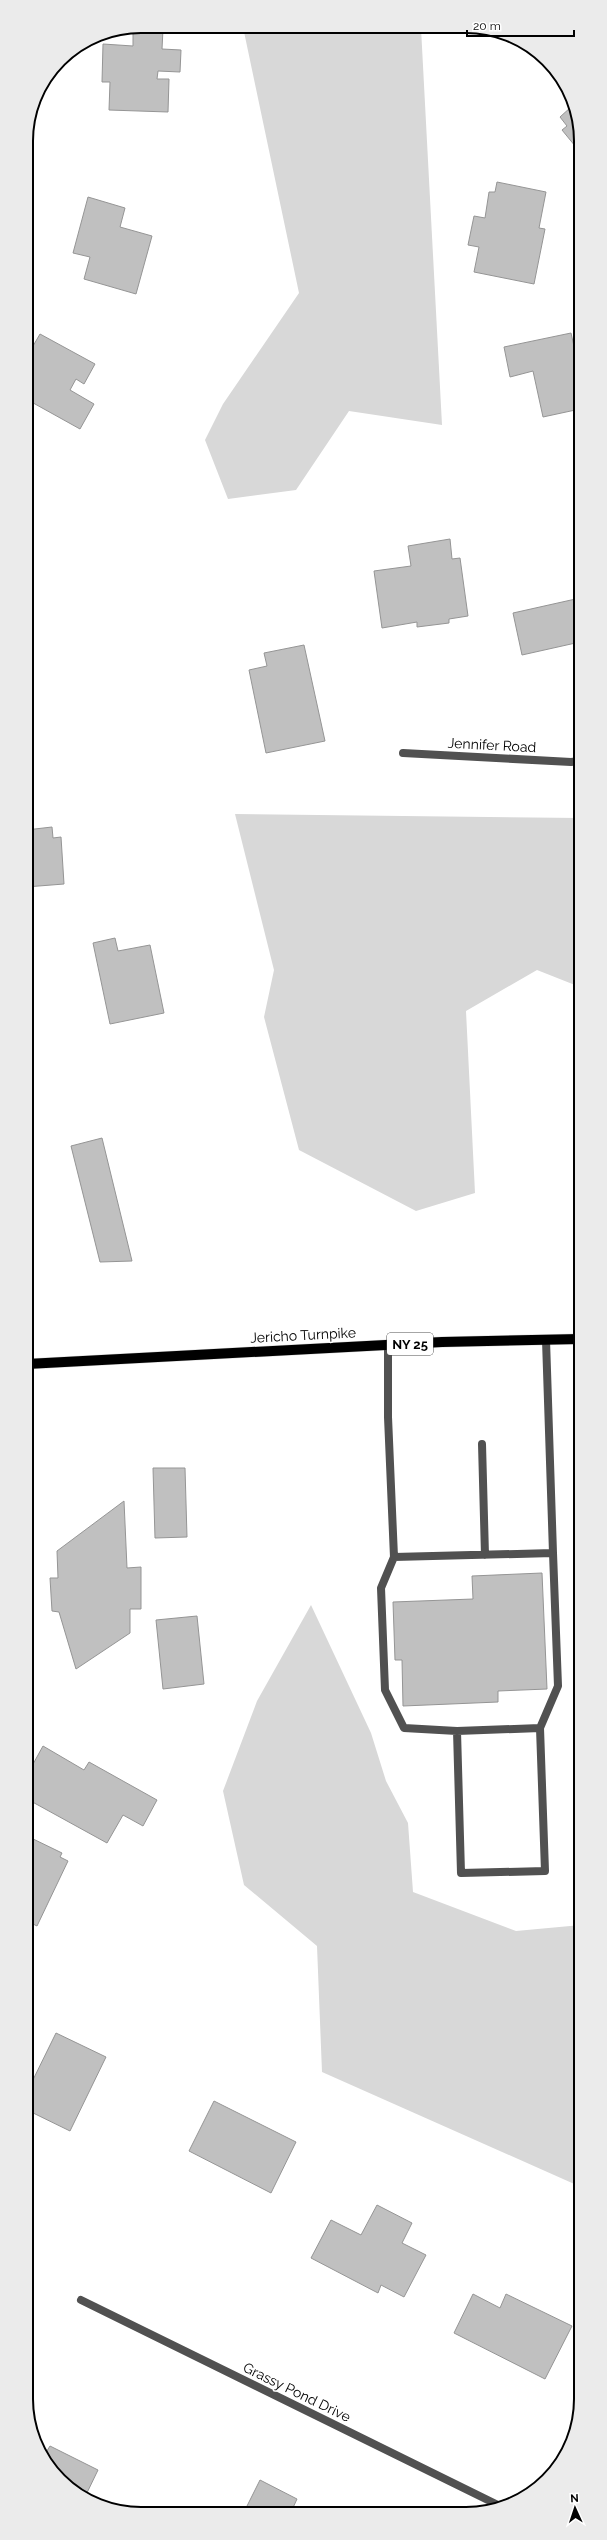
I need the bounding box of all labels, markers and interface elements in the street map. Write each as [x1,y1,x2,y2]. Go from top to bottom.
scale bar [467,12,574,38]
text: 20 m [473,19,501,33]
street label: Jennifer Road [447,735,537,755]
street label: Jericho Turnpike [250,1324,356,1346]
road number: NY 25 [387,1333,433,1355]
street label: Grassy Pond Drive [241,2359,353,2425]
north arrow [555,2488,595,2528]
text: N [570,2492,579,2505]

